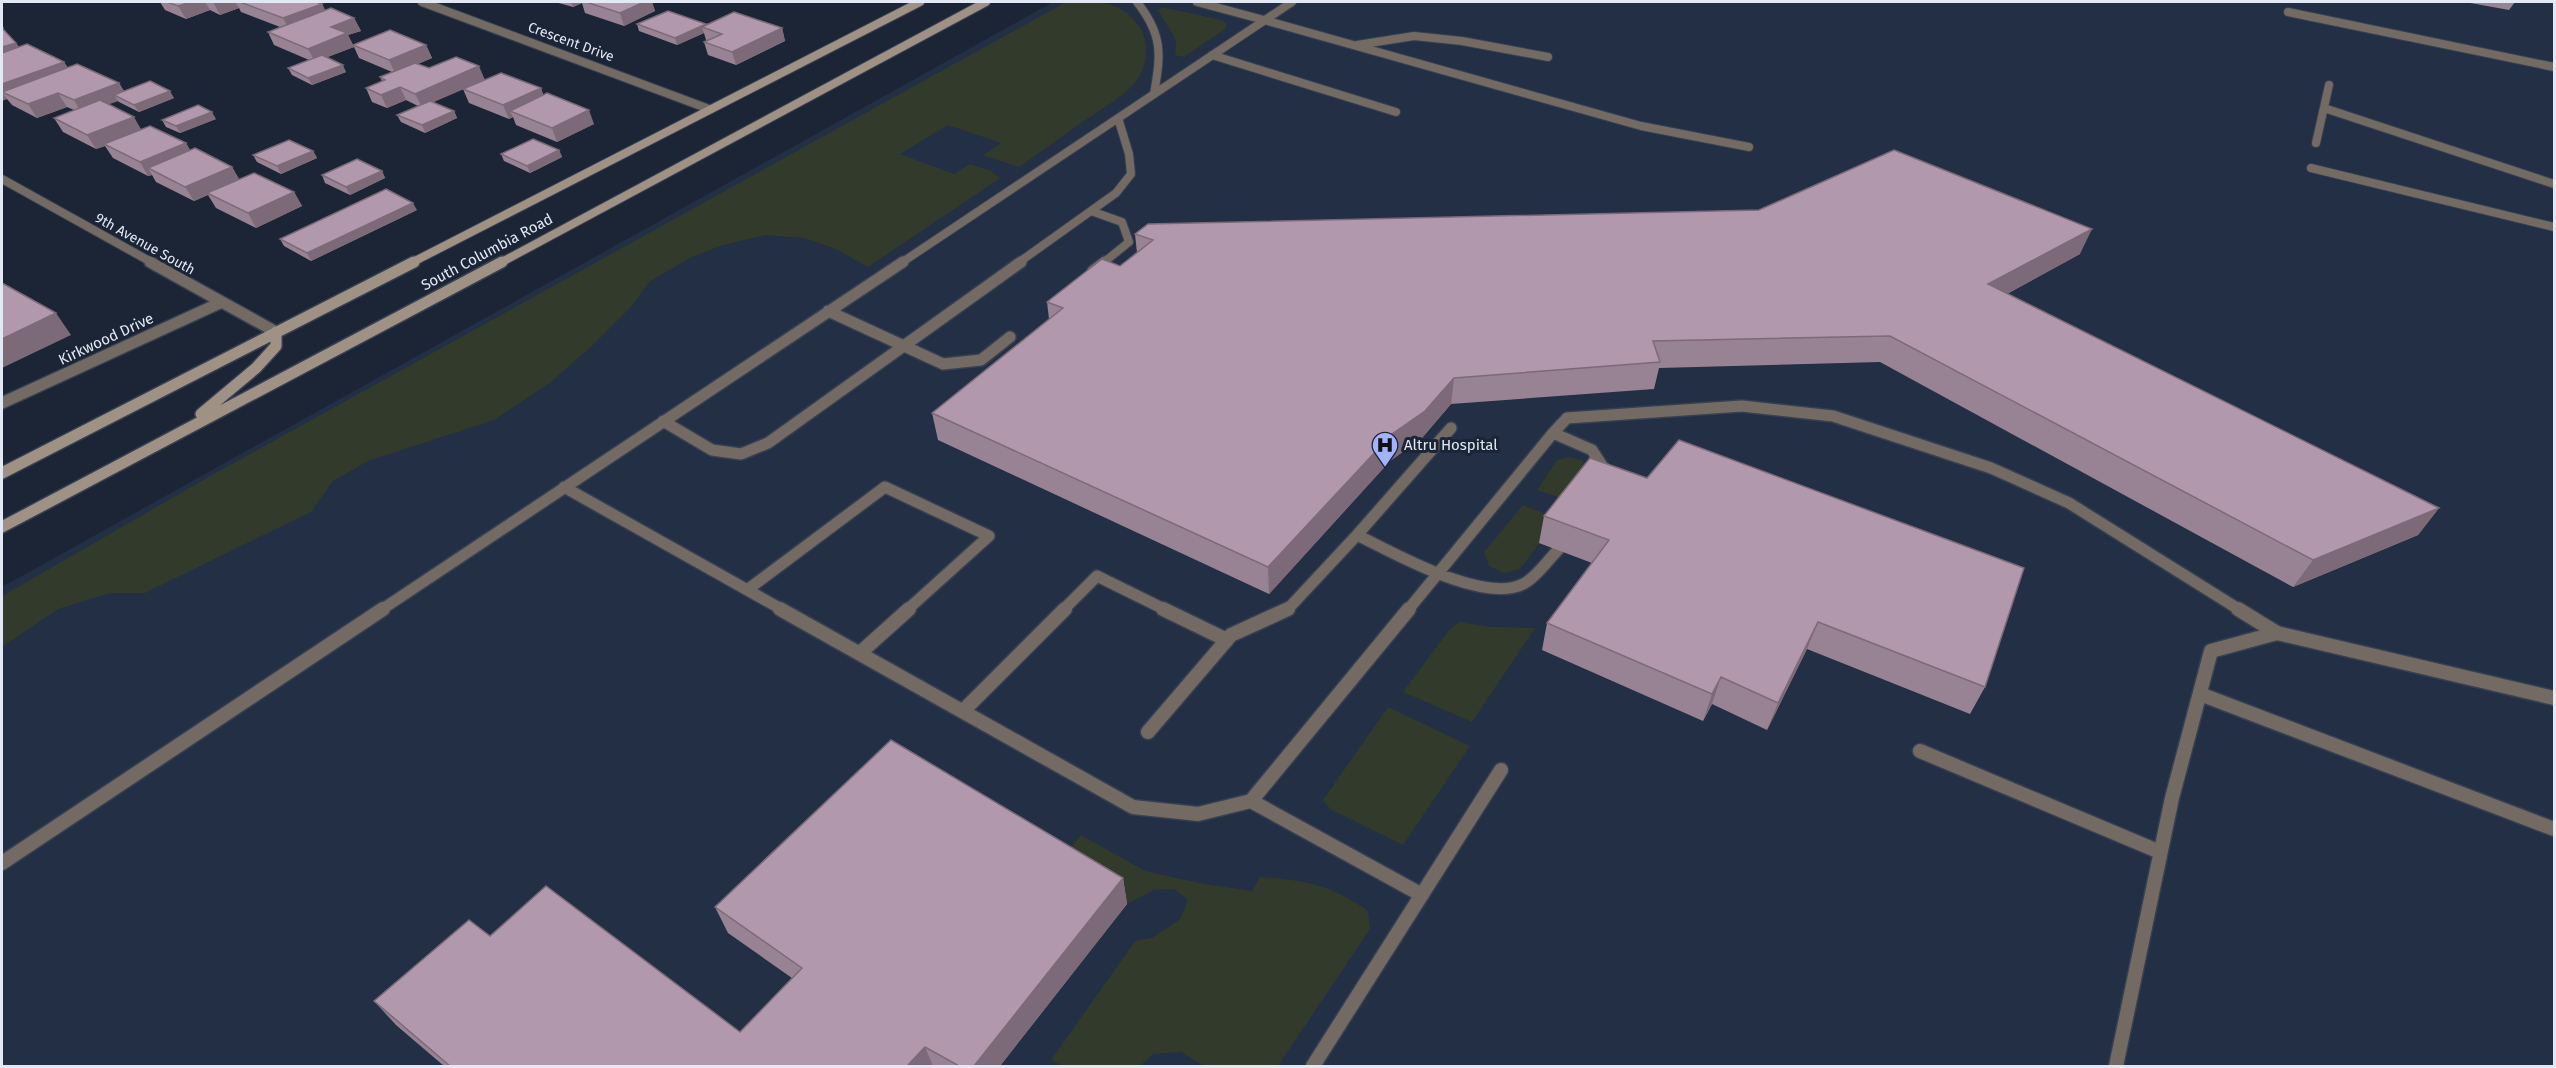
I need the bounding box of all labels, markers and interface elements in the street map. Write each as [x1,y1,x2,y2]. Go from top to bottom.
street label: Crescent Drive [526,19,616,65]
street label: 9th Avenue South [92,209,198,279]
street label: South Columbia Road [418,210,556,294]
street label: Kirkwood Drive [56,309,156,369]
hospital icon: Altru Hospital [1370,430,1400,468]
place label: Altru Hospital [1404,436,1498,454]

